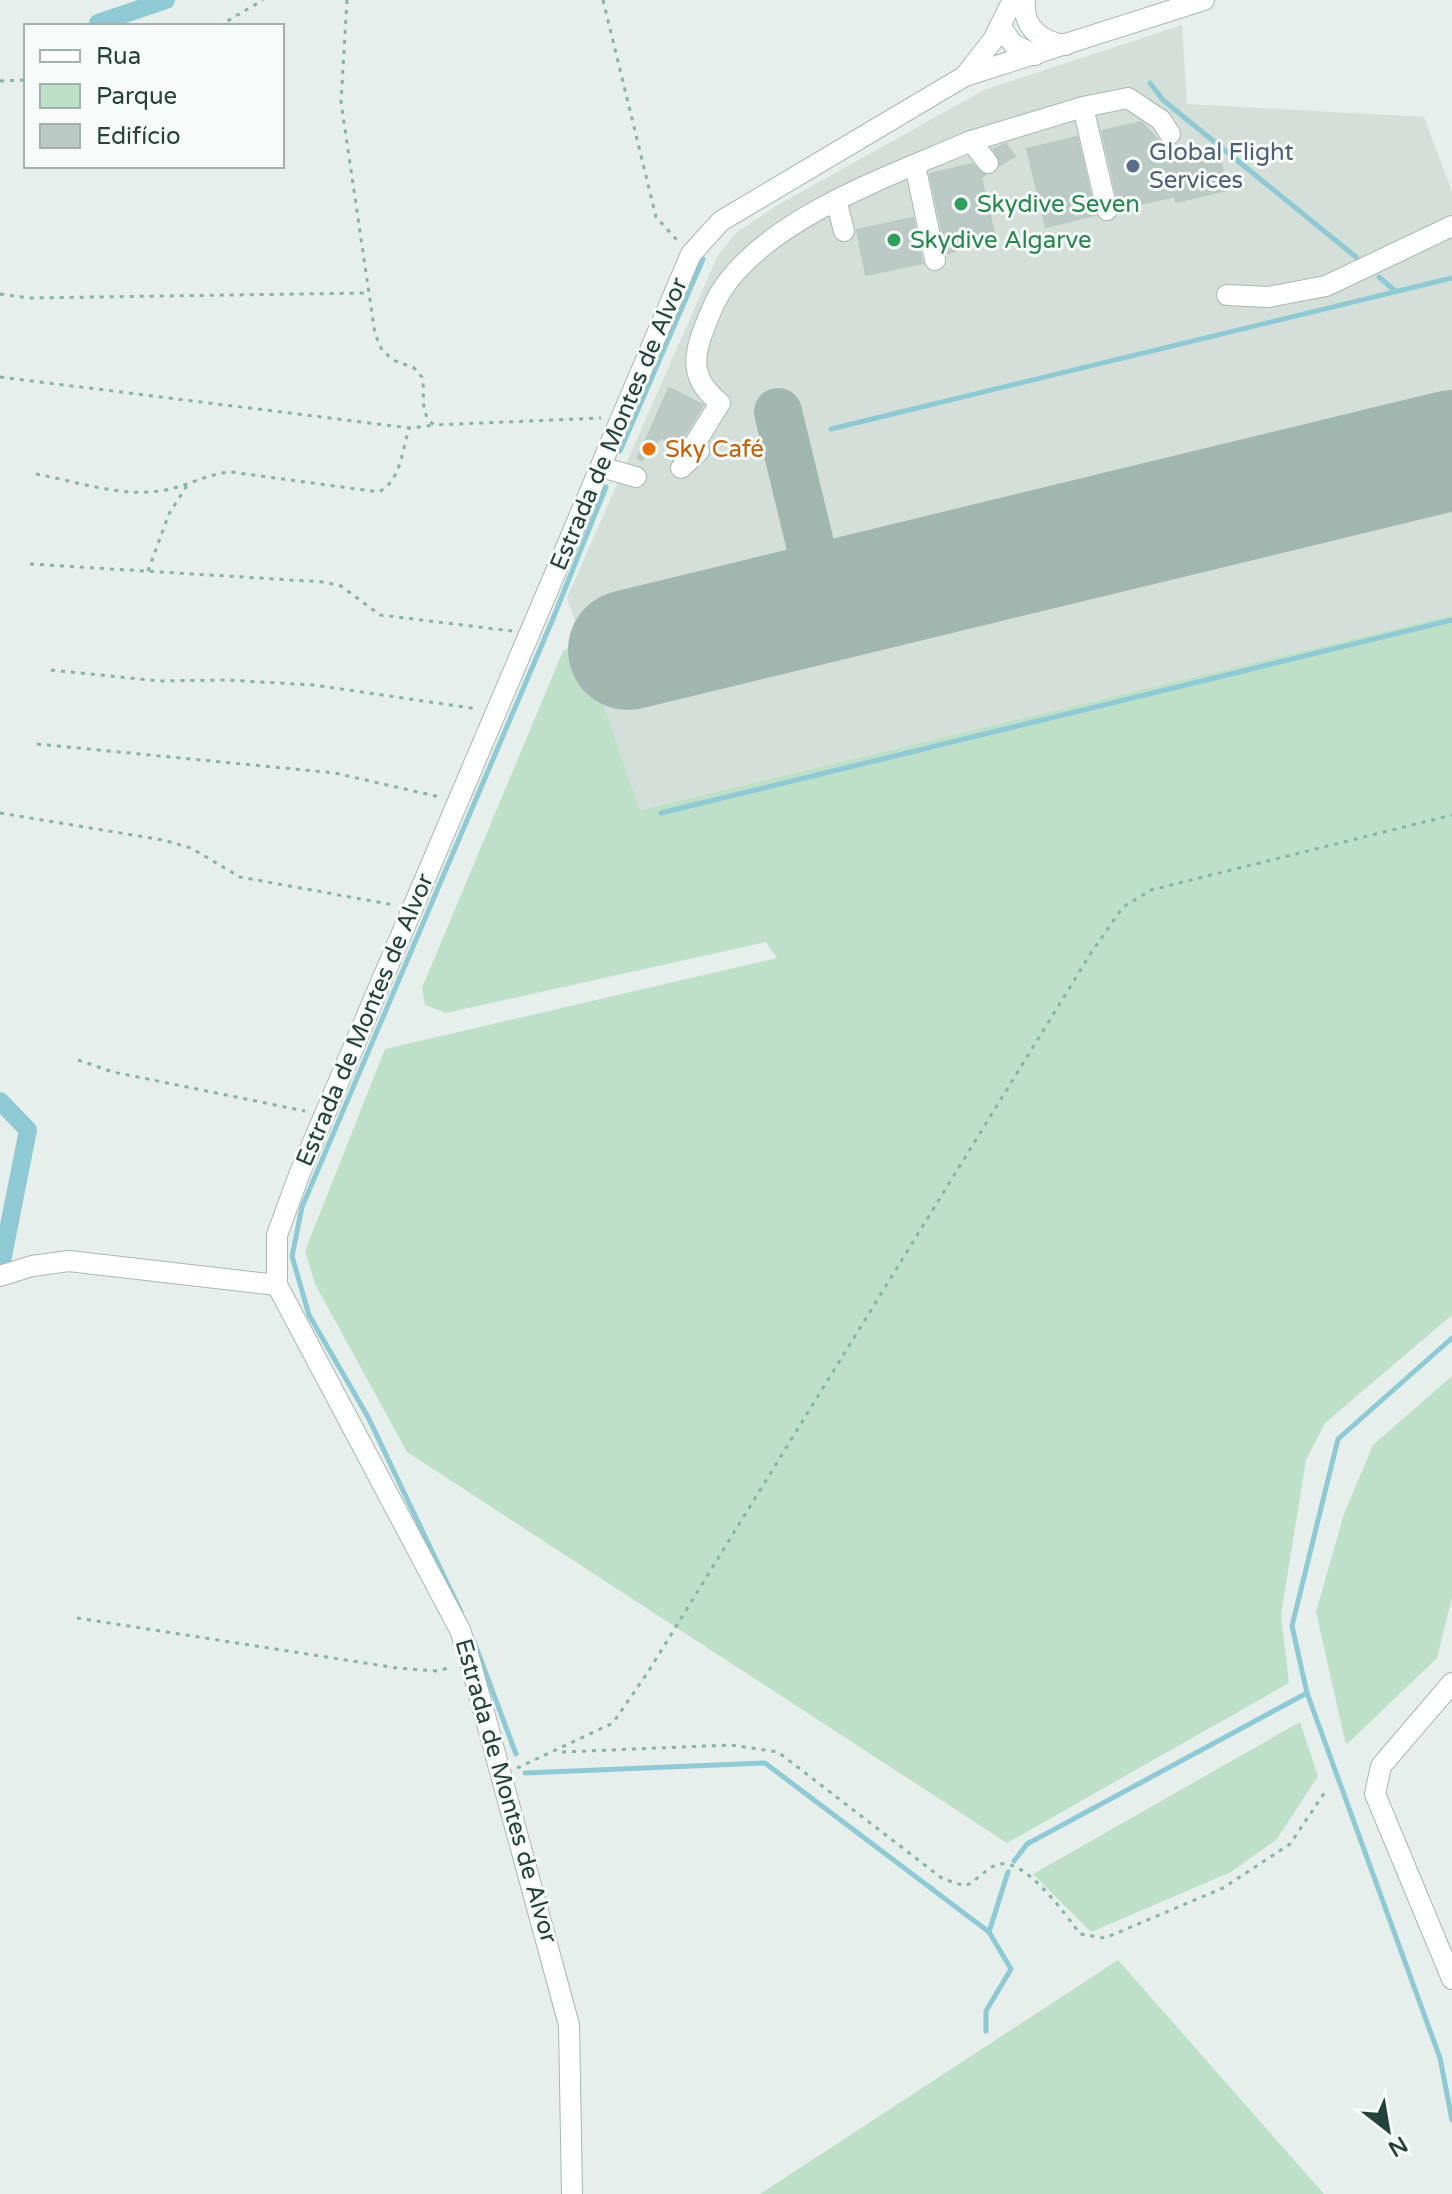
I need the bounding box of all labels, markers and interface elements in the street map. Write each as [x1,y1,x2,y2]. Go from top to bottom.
legend [24,24,284,168]
text: Rua [96,42,141,71]
text: Parque [96,82,177,111]
text: Edifício [96,122,181,151]
place label: Global Flight Services [1149,138,1294,195]
marker: Global Flight Services [1124,157,1142,175]
place label: Skydive Seven [977,190,1140,219]
marker: Skydive Seven [952,195,970,213]
place label: Skydive Algarve [910,226,1092,255]
marker: Skydive Algarve [885,231,903,249]
street label: Estrada de Montes de Alvor [544,272,694,575]
place label: Sky Café [665,435,764,464]
marker: Sky Café [640,440,658,458]
street label: Estrada de Montes de Alvor [290,868,440,1171]
street label: Estrada de Montes de Alvor [449,1635,564,1947]
north arrow [1348,2090,1428,2170]
text: N [1384,2131,1412,2162]

